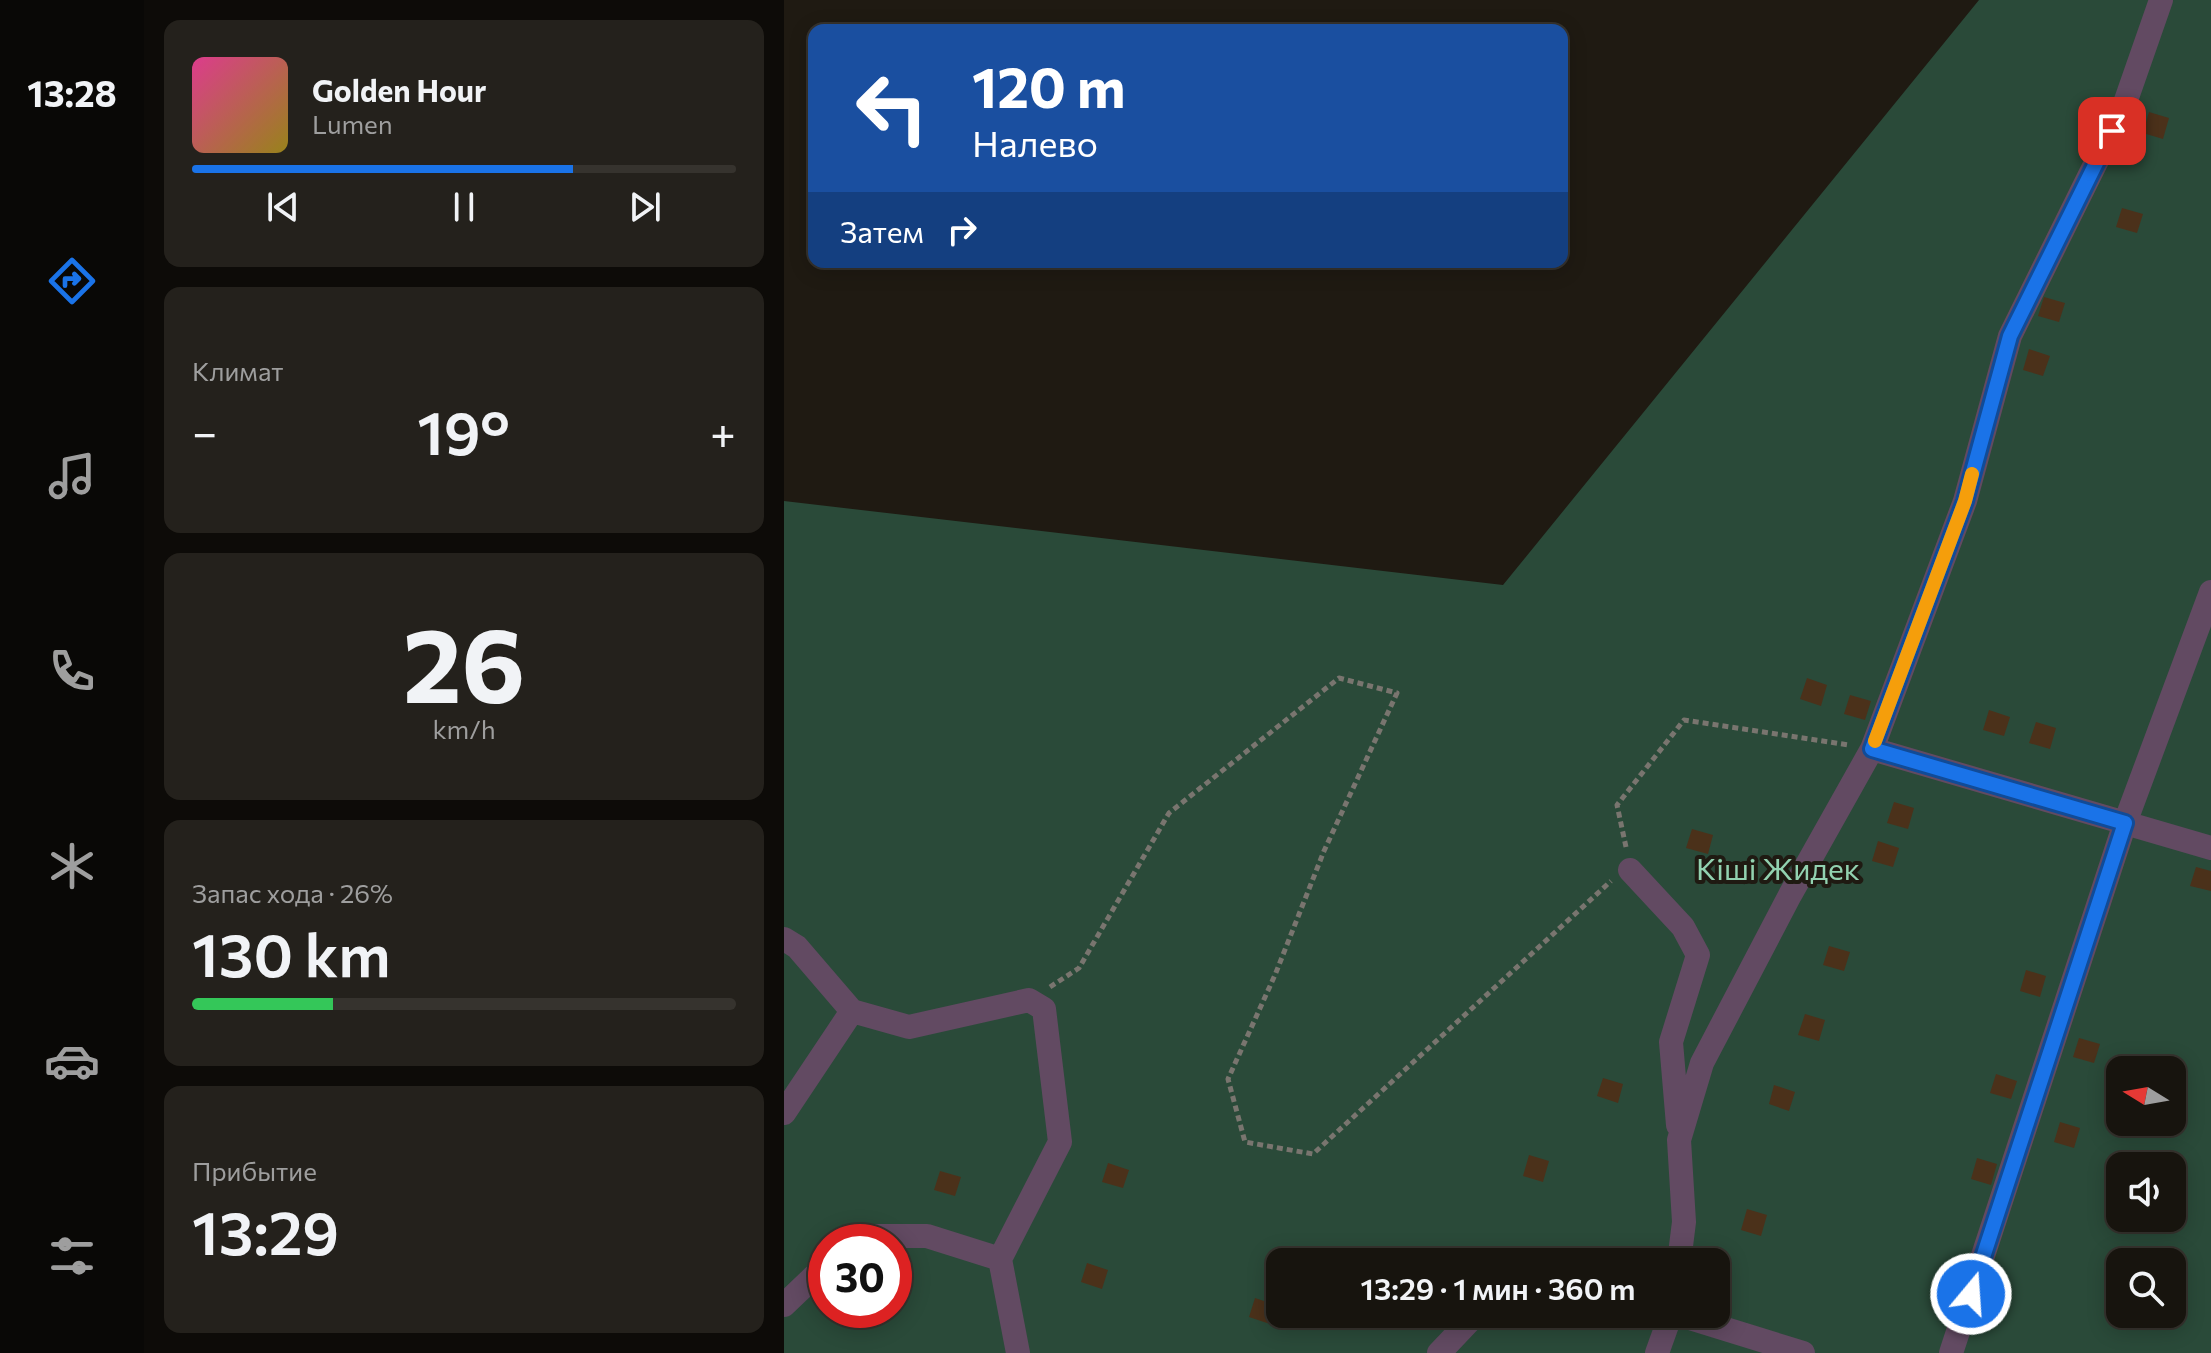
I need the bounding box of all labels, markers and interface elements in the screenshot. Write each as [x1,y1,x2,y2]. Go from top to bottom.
text: 120 m [972,51,1126,120]
icon: left [840,56,944,160]
text: 13:28 [27,70,117,114]
text: Golden Hour [312,71,486,108]
pin [2078,97,2146,165]
text: Lumen [312,108,393,139]
icon: arrive [2090,109,2134,153]
text: Налево [972,120,1098,164]
icon: previous [261,185,305,229]
icon: pause [442,185,486,229]
icon: next [623,185,667,229]
icon: right [940,208,984,252]
text: Затем [840,212,924,249]
icon: directions [44,253,100,309]
text: Климат [192,355,284,386]
text: 19° [417,394,510,467]
text: − [192,404,217,458]
text: + [710,404,736,458]
icon: music [44,448,100,504]
text: 26 [403,597,525,724]
icon: phone [44,643,100,699]
text: km/h [432,713,496,744]
icon: climate [44,838,100,894]
park label: Кіші Жидек [1696,849,1860,886]
text: Запас хода · 26% [192,877,393,908]
text: 130 km [192,916,391,989]
icon: car [44,1033,100,1089]
north arrow [2106,1056,2186,1136]
map controls [2106,1056,2186,1328]
button: sound [2106,1152,2186,1232]
text: Прибытие [192,1155,317,1186]
text: 13:29 [192,1194,339,1267]
speed limit sign: 30 [808,1224,912,1328]
icon: filters [44,1228,100,1284]
button: search [2106,1248,2186,1328]
position arrow [1929,1252,2013,1336]
text: 13:29 · 1 мин · 360 m [1361,1269,1635,1306]

